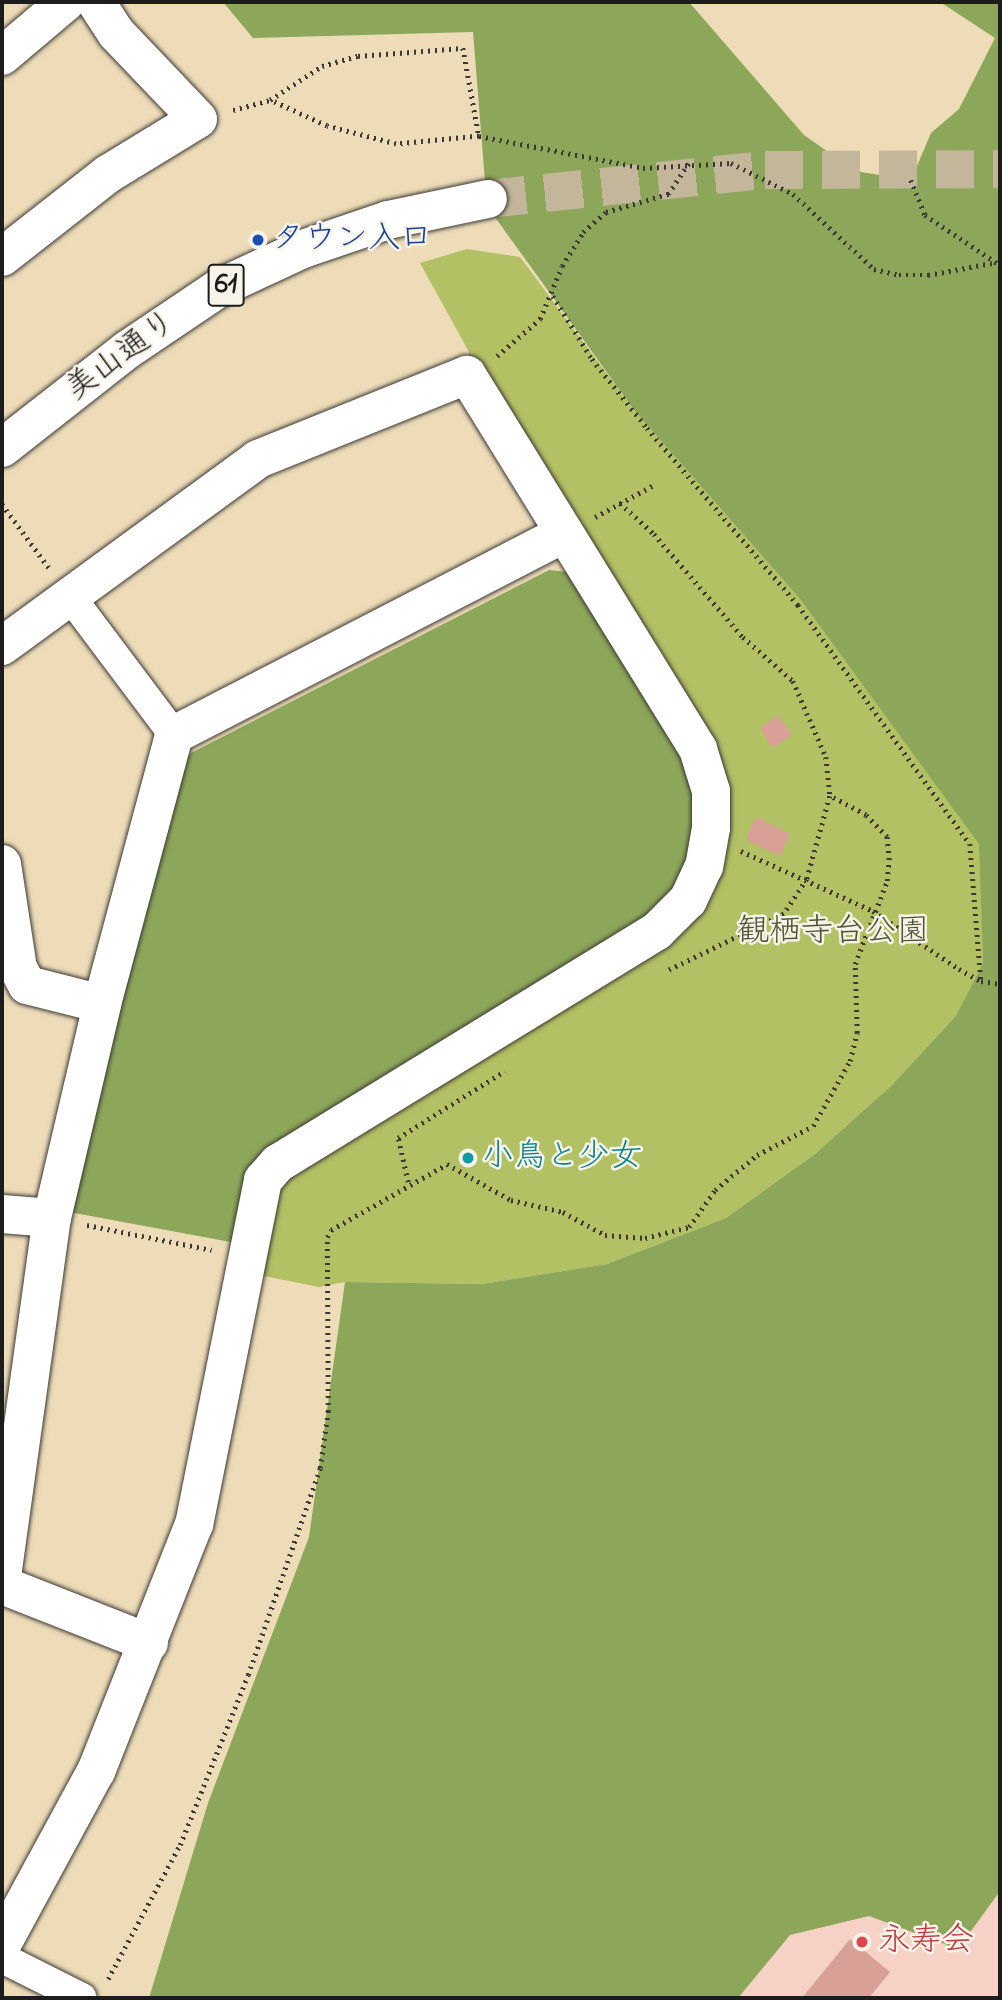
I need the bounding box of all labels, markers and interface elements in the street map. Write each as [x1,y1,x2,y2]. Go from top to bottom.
place label: タウン入口 [272,221,432,259]
marker: タウン入口 [250,232,266,248]
road number: 61 [207,258,245,312]
street label: 美山通り [59,304,185,410]
park label: 観栖寺台公園 [737,914,929,952]
place label: 小鳥と少女 [482,1139,642,1177]
marker: 小鳥と少女 [460,1150,476,1166]
place label: 永寿会 [878,1923,974,1961]
marker: 永寿会 [852,1932,872,1952]

